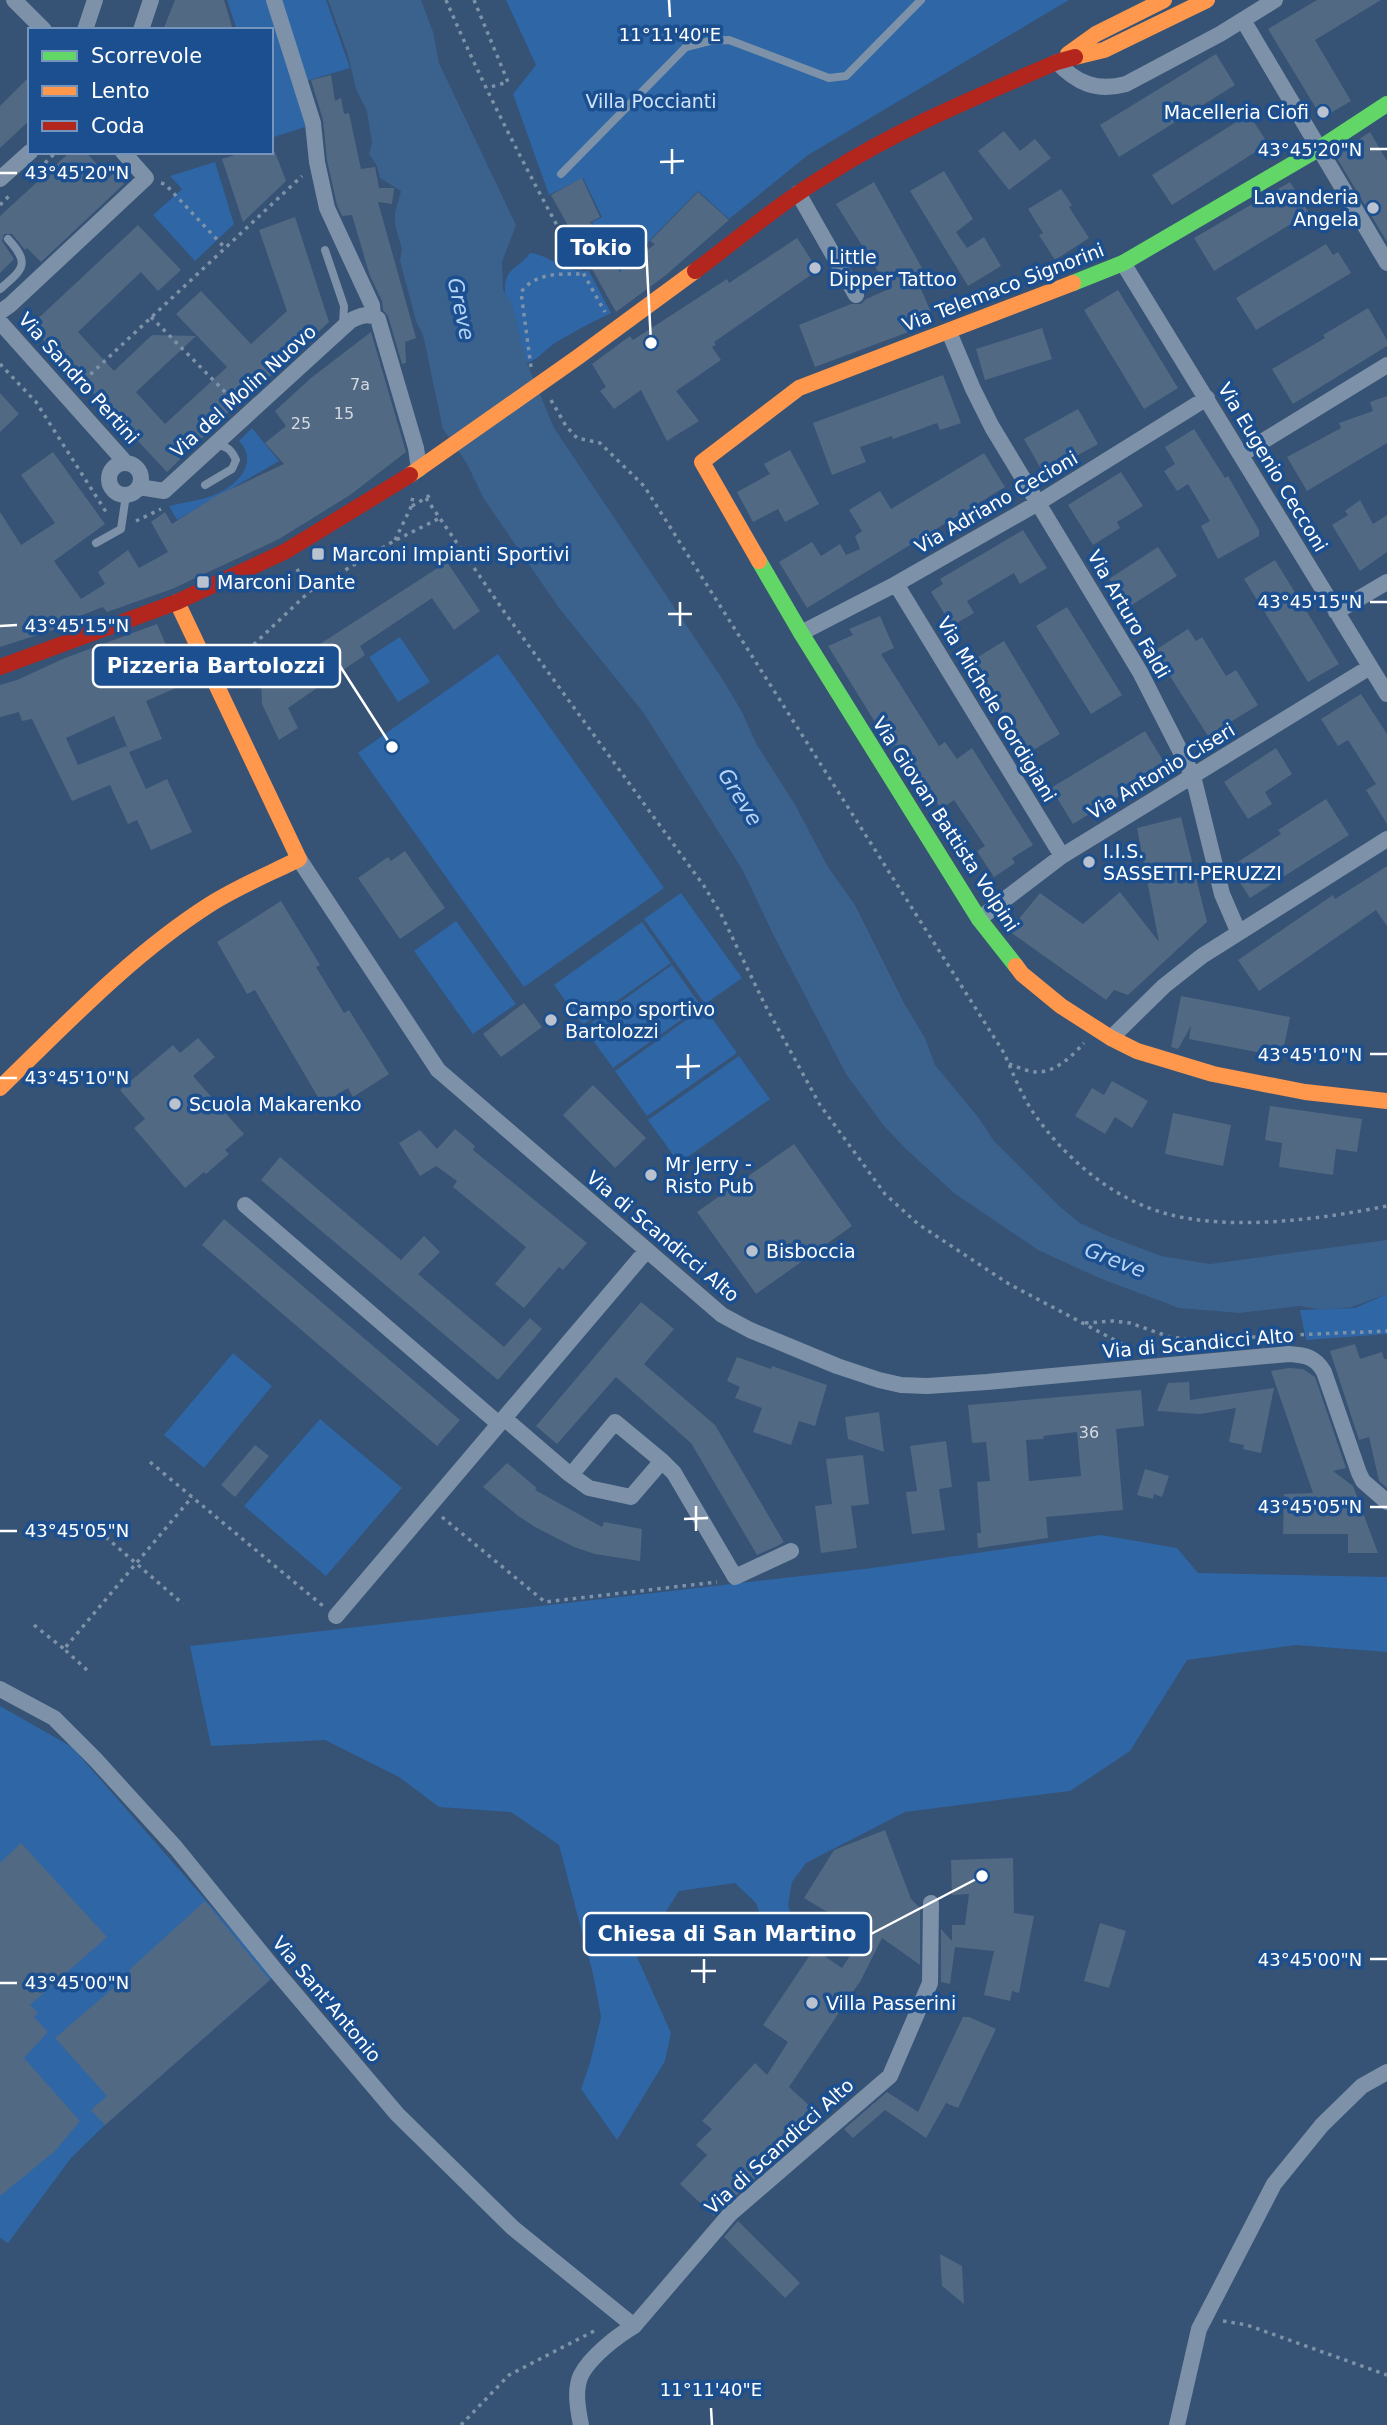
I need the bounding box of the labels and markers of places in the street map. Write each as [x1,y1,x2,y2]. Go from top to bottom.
place label: Macelleria Ciofi [1164,101,1309,123]
marker: Macelleria Ciofi [1315,104,1331,120]
place label: Lavanderia Angela [1253,186,1359,230]
marker: Lavanderia Angela [1365,200,1381,216]
callout: Tokio [556,226,646,268]
place label: Little Dipper Tattoo [829,246,957,290]
marker: Little Dipper Tattoo [807,260,823,276]
place label: Marconi Impianti Sportivi [332,543,570,565]
marker: Marconi Impianti Sportivi [310,546,326,562]
place label: Marconi Dante [217,571,355,593]
marker: Marconi Dante [195,574,211,590]
callout: Pizzeria Bartolozzi [93,645,340,687]
place label: I.I.S. SASSETTI-PERUZZI [1103,840,1282,884]
marker: I.I.S. SASSETTI-PERUZZI [1081,854,1097,870]
place label: Campo sportivo Bartolozzi [565,998,715,1042]
marker: Campo sportivo Bartolozzi [543,1012,559,1028]
place label: Scuola Makarenko [189,1093,362,1115]
marker: Scuola Makarenko [167,1096,183,1112]
place label: Mr Jerry - Risto Pub [665,1153,754,1197]
marker: Mr Jerry - Risto Pub [643,1167,659,1183]
place label: Bisboccia [766,1240,856,1262]
marker: Bisboccia [744,1243,760,1259]
callout: Chiesa di San Martino [584,1913,871,1955]
place label: Villa Passerini [826,1992,956,2014]
marker: Villa Passerini [804,1995,820,2011]

